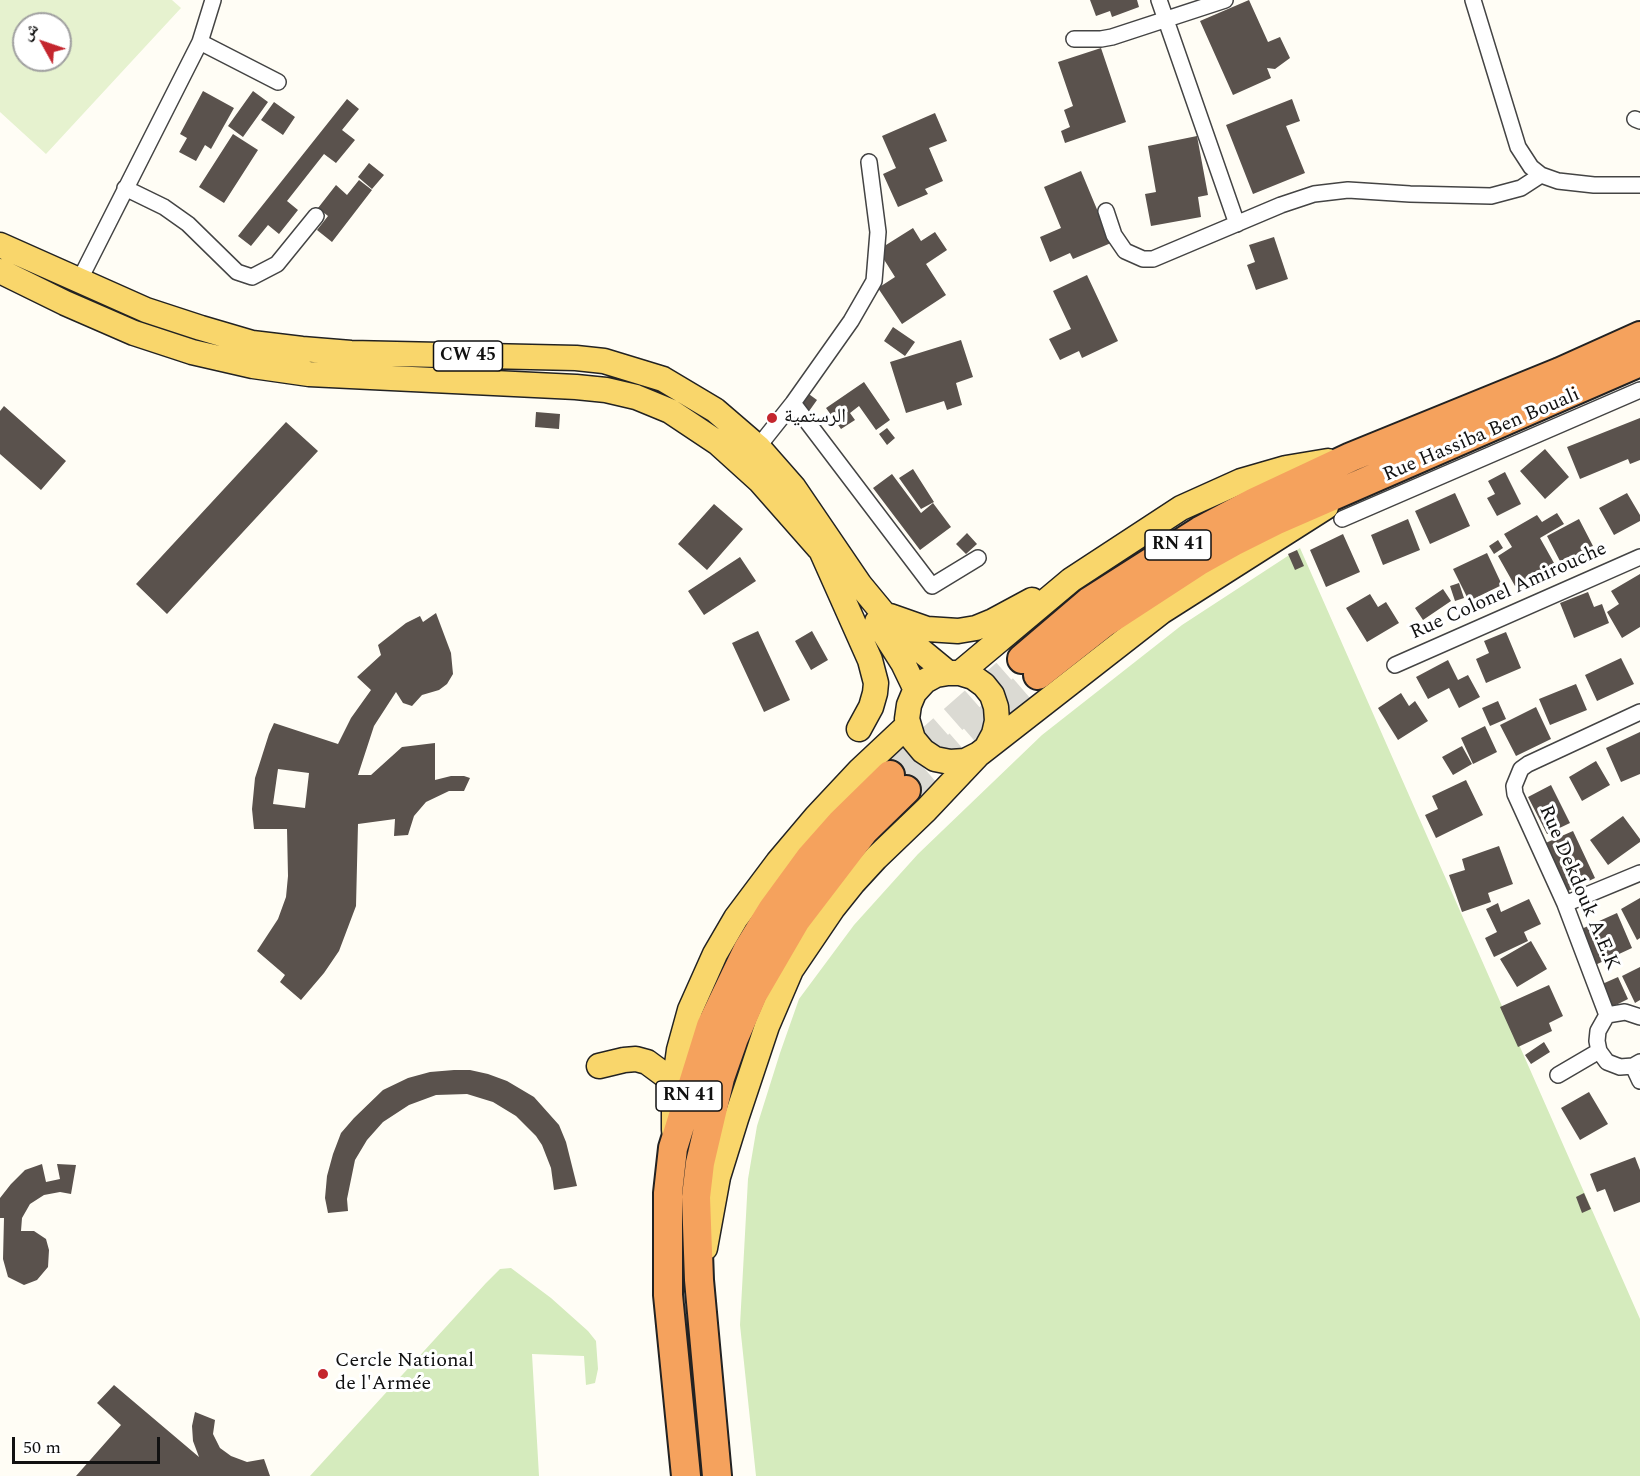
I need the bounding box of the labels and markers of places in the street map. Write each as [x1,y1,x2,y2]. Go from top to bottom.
place label: الرستمية [784,406,846,430]
marker: الرستمية [765,411,779,425]
place label: Cercle National de l'Armée [335,1350,474,1397]
marker: Cercle National de l'Armée [316,1367,330,1381]

